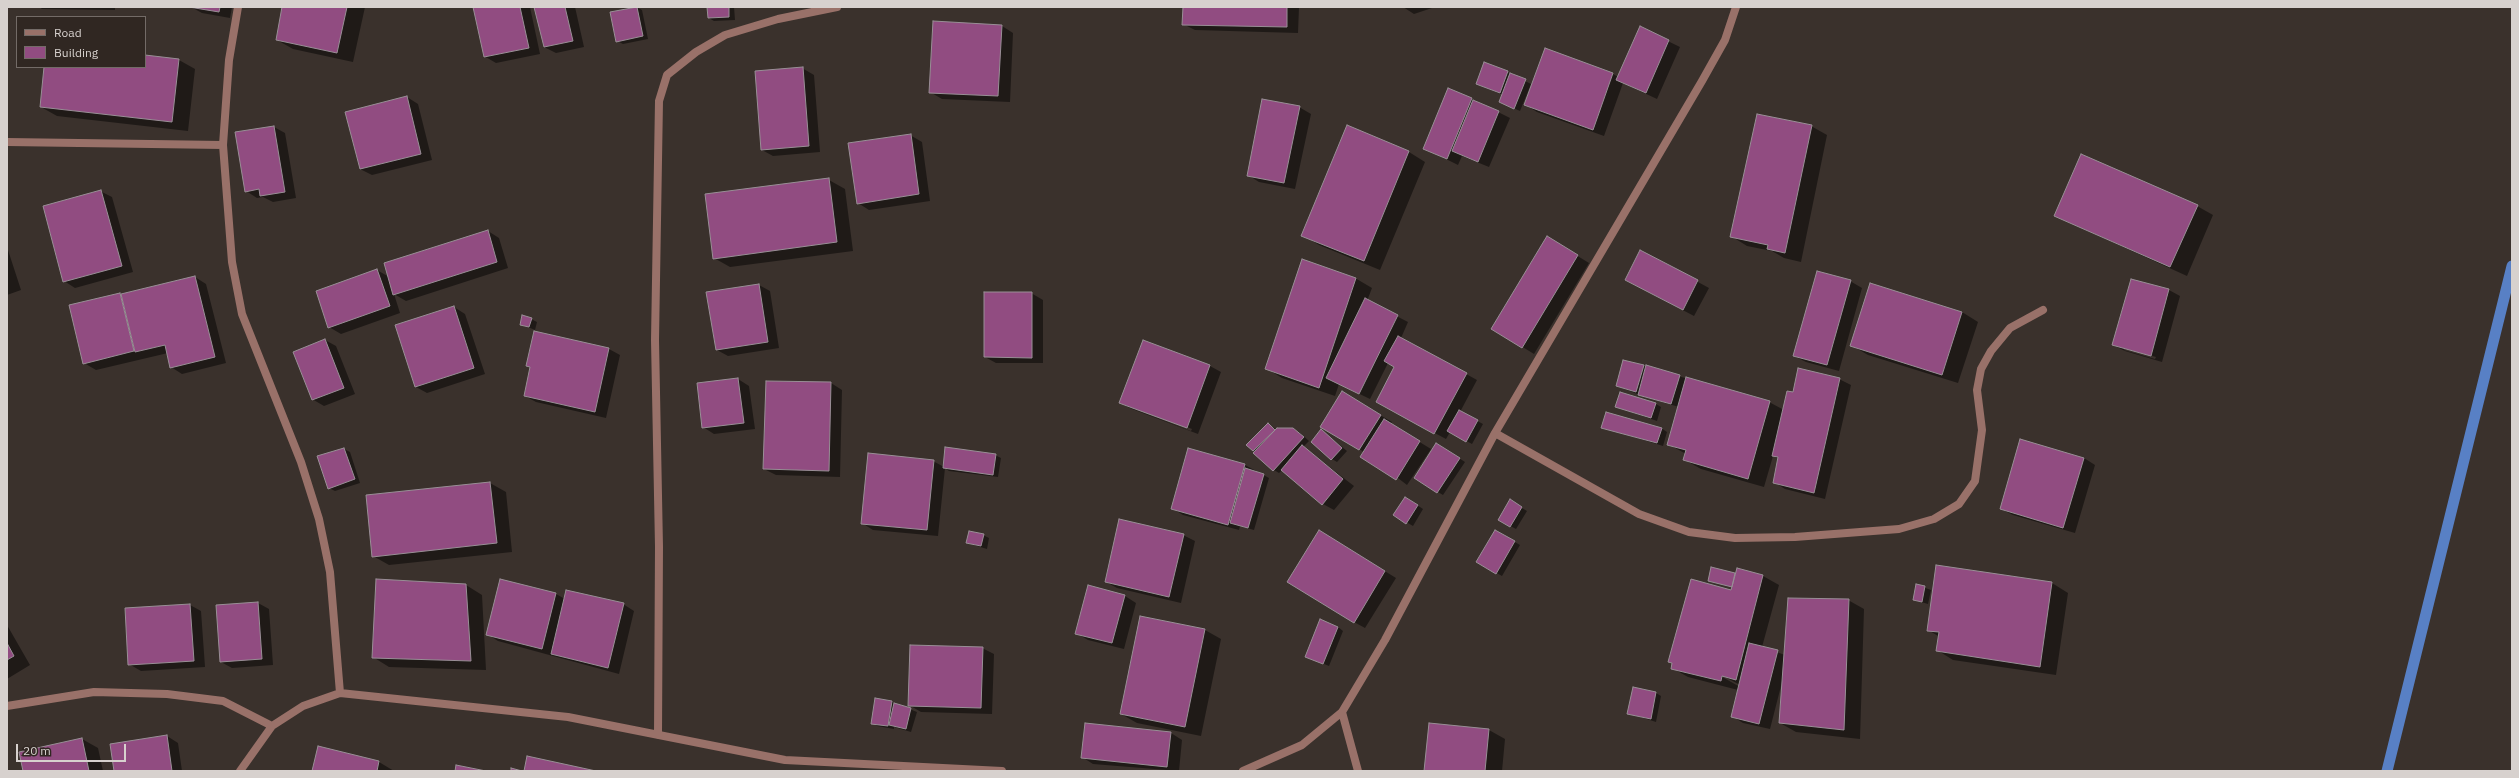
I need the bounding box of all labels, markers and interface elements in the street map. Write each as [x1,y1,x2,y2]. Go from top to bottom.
legend [16,16,146,68]
text: Road [54,25,82,40]
text: Building [54,45,98,60]
scale bar [18,736,128,762]
text: 20 m [23,743,51,758]

